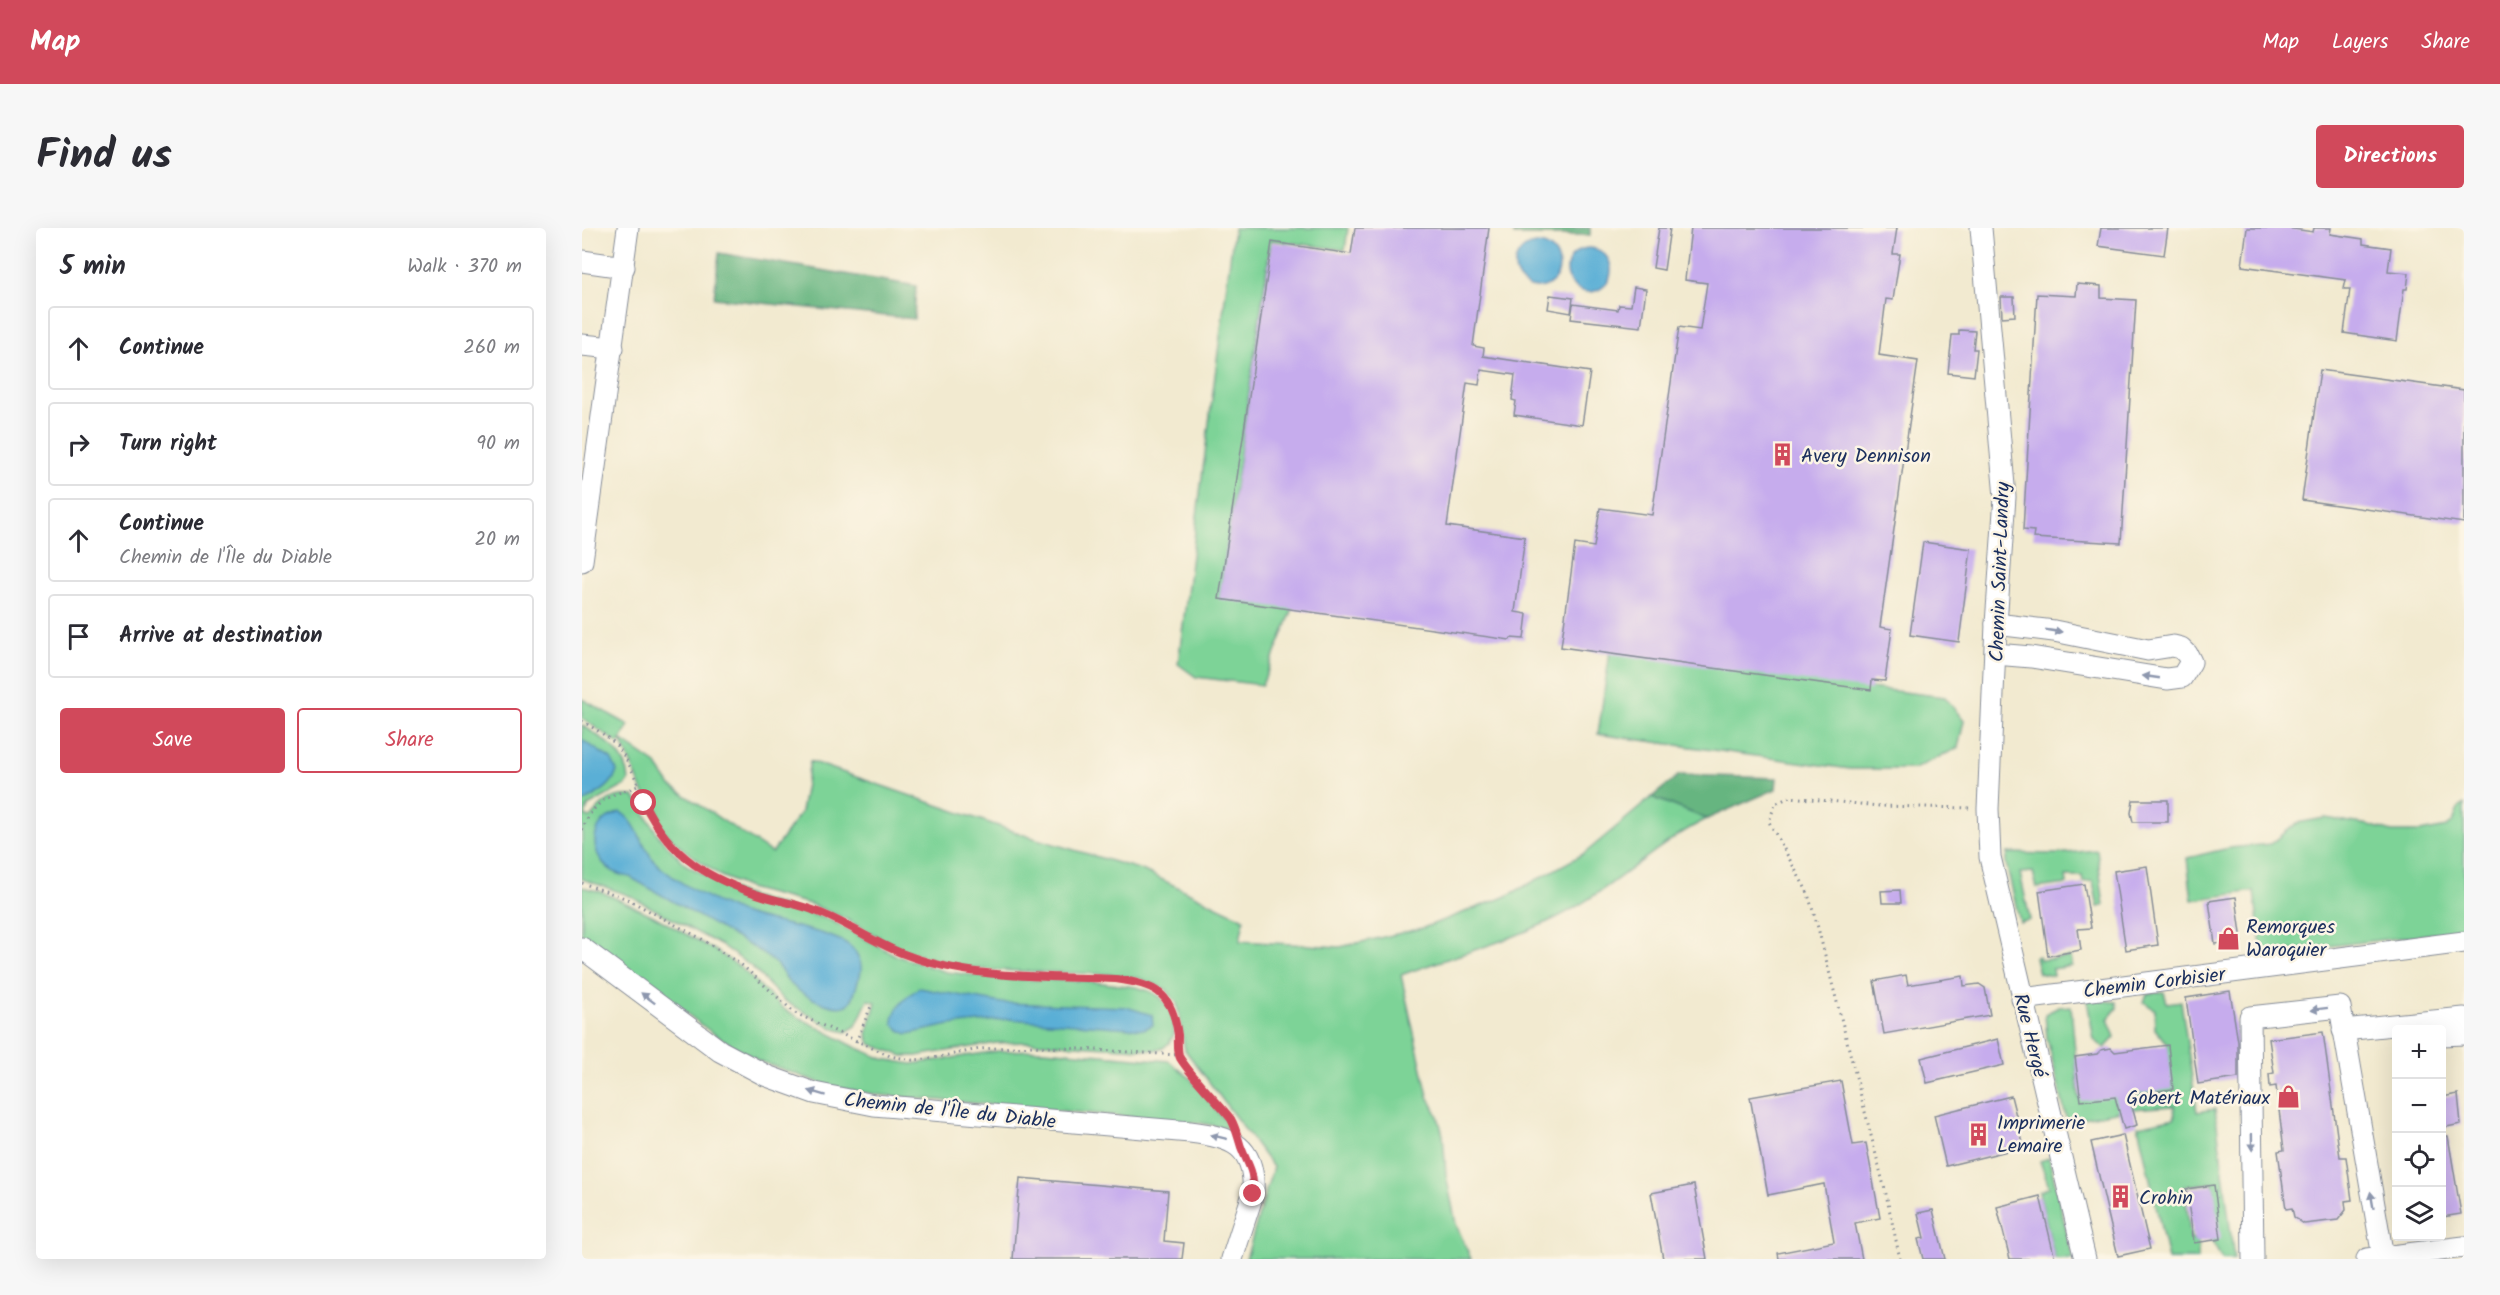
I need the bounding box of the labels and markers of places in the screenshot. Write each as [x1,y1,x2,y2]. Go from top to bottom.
place label: Avery Dennison [1801,441,1931,473]
building icon: Avery Dennison [1770,442,1796,468]
place label: Remorques Waroquier [2246,912,2335,967]
shop icon: Remorques Waroquier [2215,925,2241,951]
place label: Gobert Matériaux [2126,1083,2270,1115]
shop icon: Gobert Matériaux [2275,1084,2301,1110]
place label: Imprimerie Lemaire [1997,1108,2085,1163]
building icon: Imprimerie Lemaire [1966,1121,1992,1147]
place label: Crohin [2139,1183,2193,1215]
building icon: Crohin [2108,1184,2134,1210]

